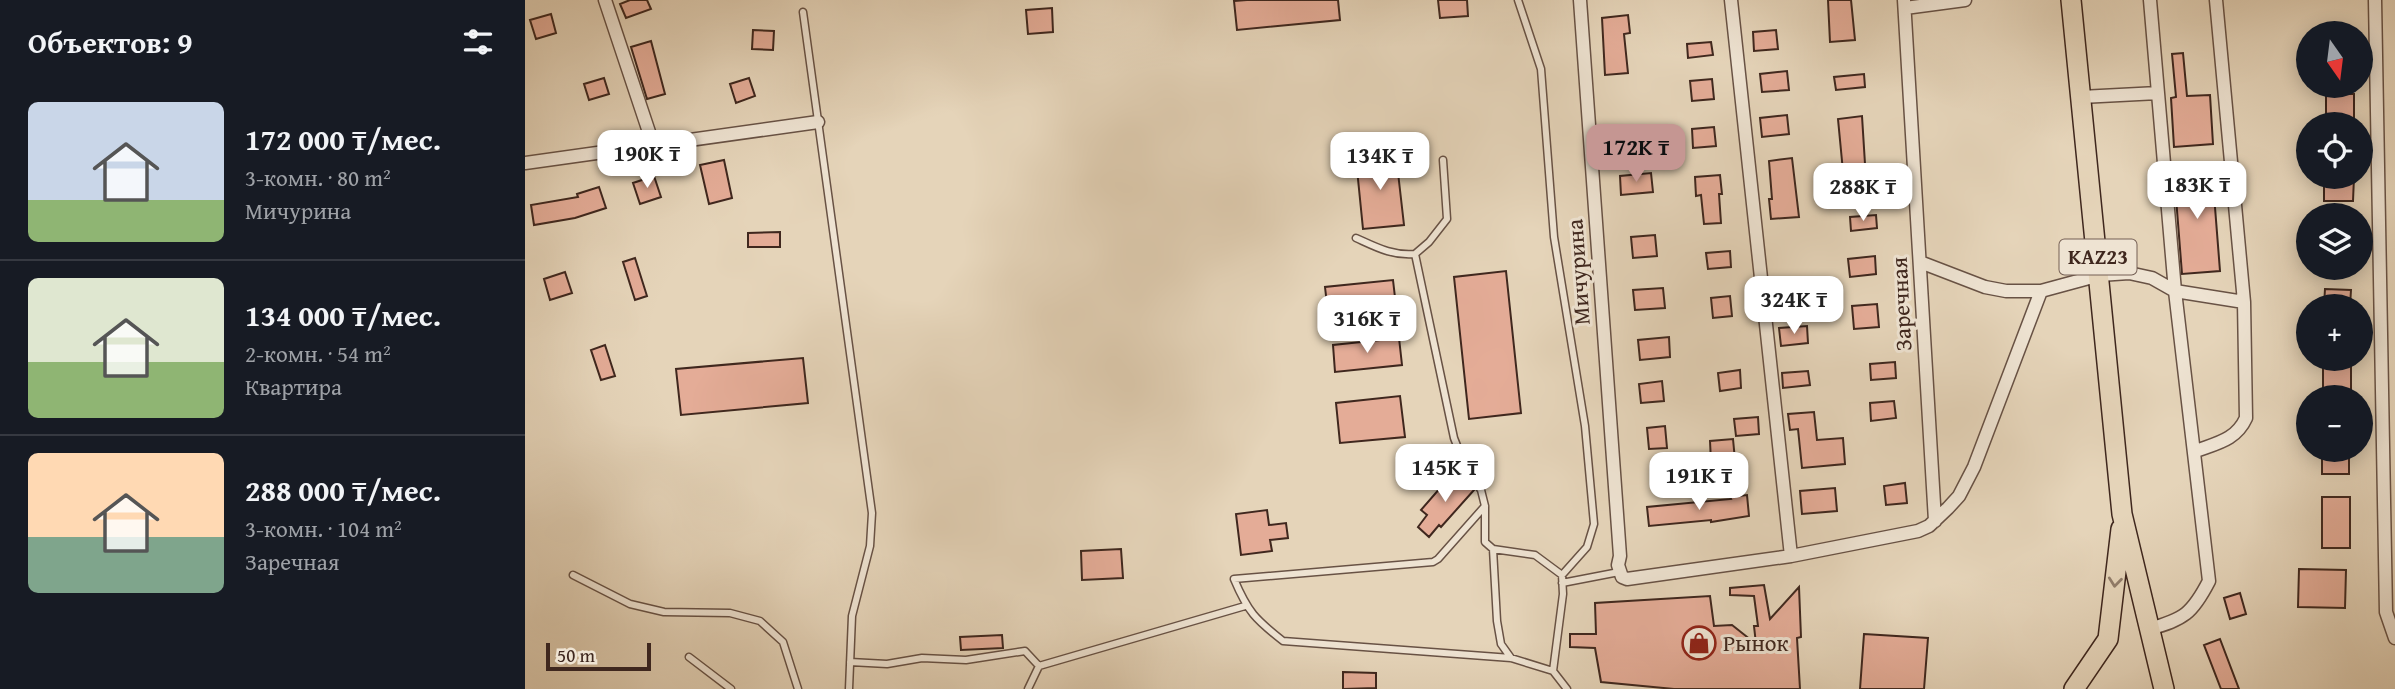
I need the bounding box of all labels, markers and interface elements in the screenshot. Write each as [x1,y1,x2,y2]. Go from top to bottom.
text: Объектов: 9 [28,20,192,64]
north arrow [2296,21,2373,98]
map controls [2296,21,2373,462]
icon: filters [459,23,497,61]
button: locate [2296,112,2373,189]
text: 172 000 ₸/мес. [245,117,441,161]
pin: 172K ₸ [1579,124,1693,184]
icon: home [84,130,168,214]
pin: 190K ₸ [590,130,704,190]
text: 172K ₸ [1602,130,1670,163]
pin: 134K ₸ [1323,132,1437,192]
text: 190K ₸ [613,136,681,169]
text: 134K ₸ [1346,138,1414,171]
text: 3-комн. · 80 m² [245,161,391,194]
pin: 183K ₸ [2140,162,2254,221]
pin: 288K ₸ [1806,164,1920,223]
text: 183K ₸ [2163,167,2231,200]
text: 288K ₸ [1829,169,1897,202]
text: Мичурина [245,194,351,227]
button: layers [2296,203,2373,280]
street label: Мичурина [1557,218,1598,326]
road number: KAZ23 [2059,240,2137,274]
street label: Заречная [1882,256,1919,352]
pin: 324K ₸ [1737,276,1851,336]
text: 324K ₸ [1760,282,1828,315]
text: 134 000 ₸/мес. [245,293,441,337]
button: + [2296,294,2373,371]
pin: 316K ₸ [1310,296,1424,355]
text: 316K ₸ [1333,301,1401,334]
icon: home [84,306,168,390]
text: 2-комн. · 54 m² [245,337,391,370]
text: Квартира [245,370,342,403]
button: − [2296,385,2373,462]
pin: 145K ₸ [1388,444,1502,504]
text: 145K ₸ [1411,450,1479,483]
pin: 191K ₸ [1642,452,1756,512]
text: 191K ₸ [1665,458,1733,491]
text: 288 000 ₸/мес. [245,468,441,512]
icon: home [84,481,168,565]
text: 3-комн. · 104 m² [245,512,402,545]
text: Заречная [245,545,339,578]
one-way arrow [2107,576,2122,588]
shop icon: Рынок [1680,624,1718,662]
place label: Рынок [1723,626,1789,659]
scale bar [546,640,651,672]
text: 50 m [557,641,595,669]

